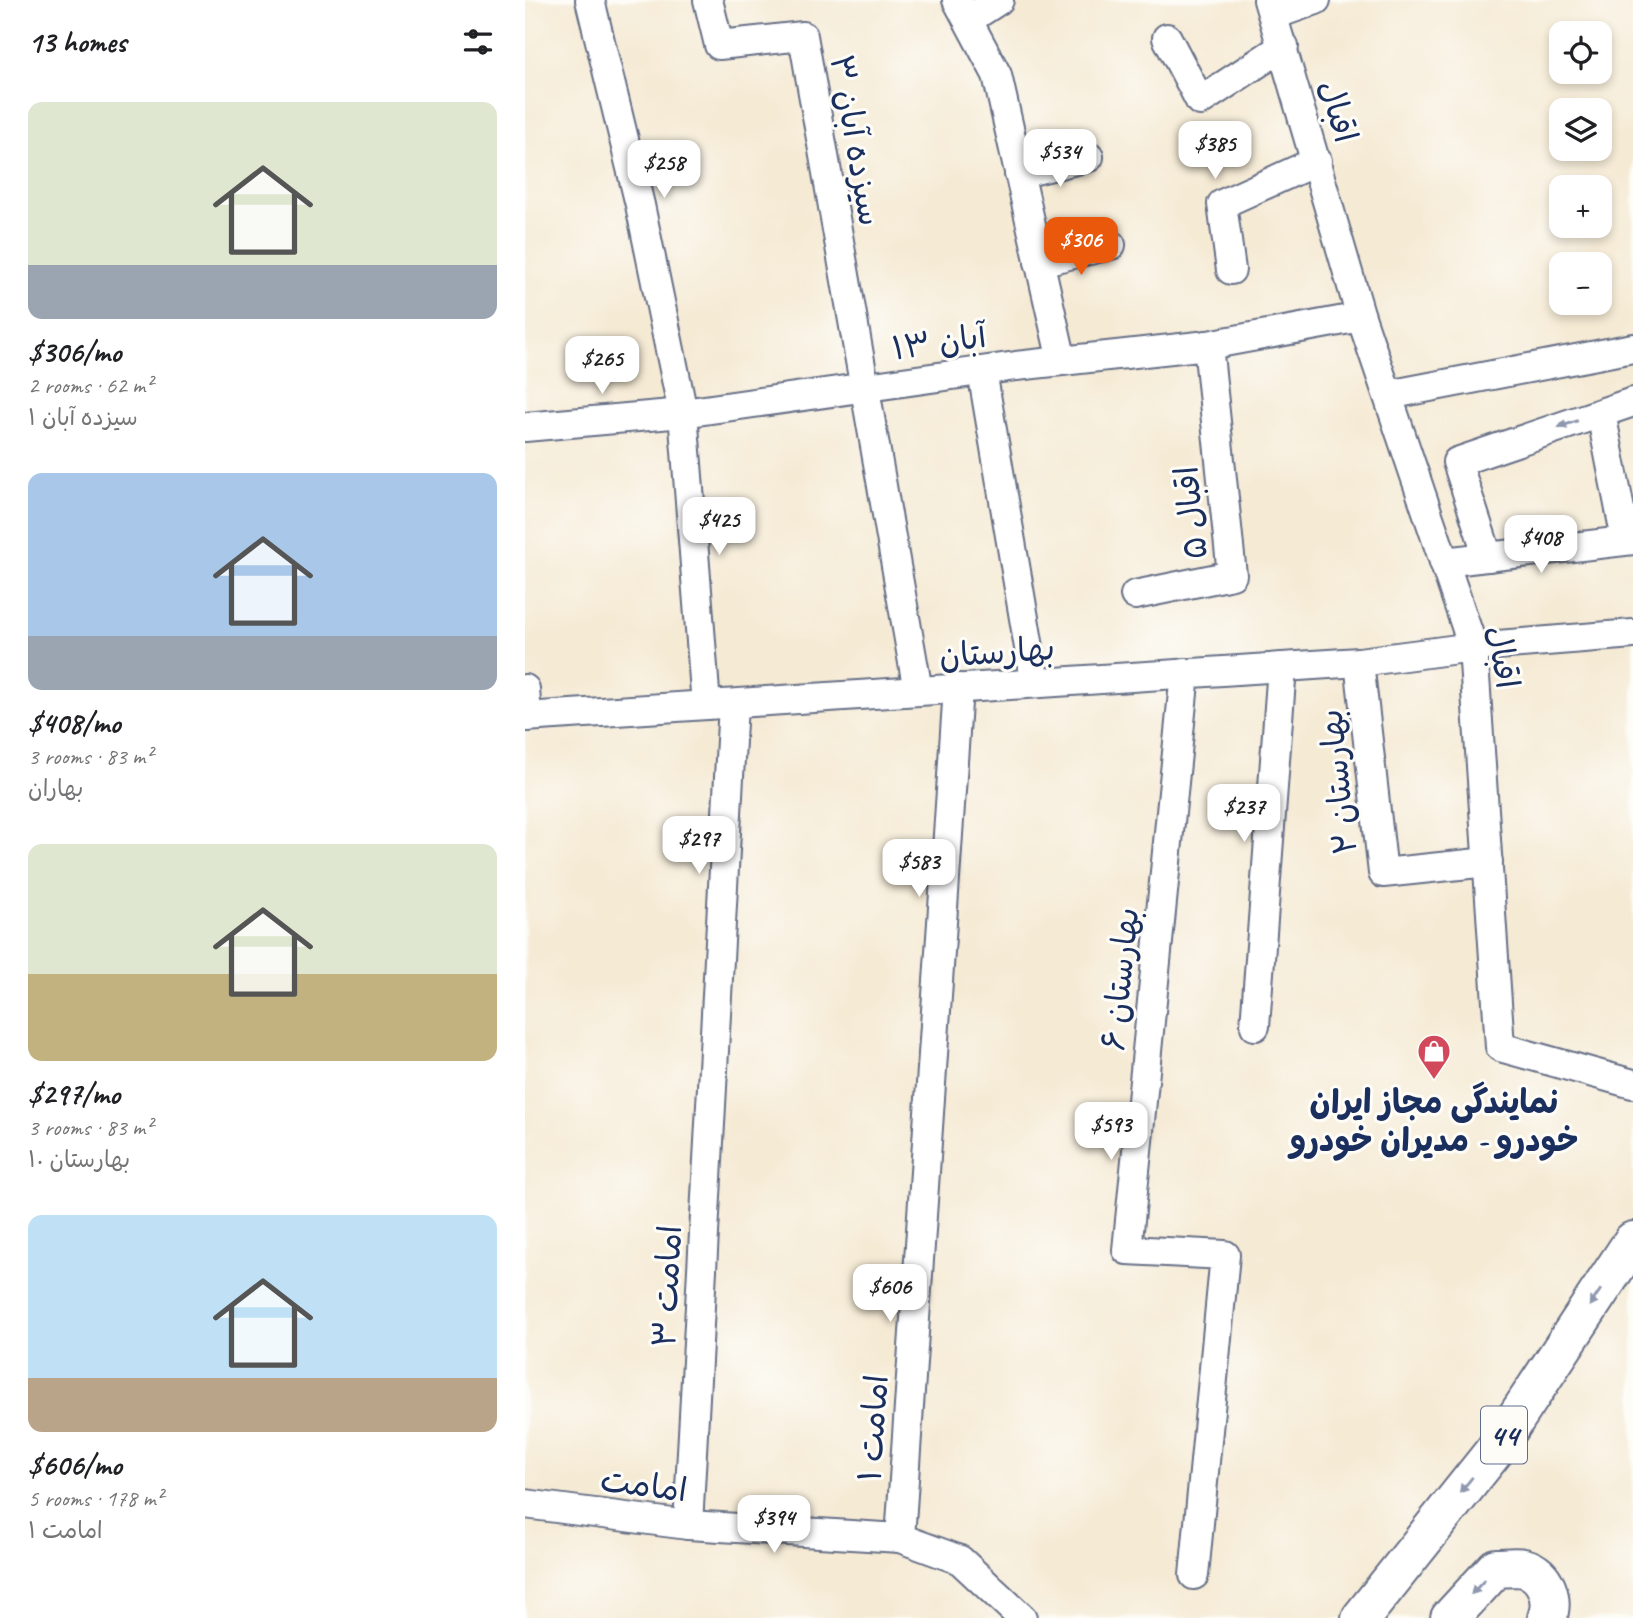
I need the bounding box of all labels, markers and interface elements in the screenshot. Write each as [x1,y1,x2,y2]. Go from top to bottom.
map controls [1549,21,1612,315]
button: locate [1549,21,1612,84]
text: 13 homes [28,23,126,61]
icon: filters [459,23,497,61]
street label: سیزده آبان ۳ [820,52,892,229]
street label: اقبال [1309,75,1367,147]
button: layers [1549,98,1612,161]
pin: $385 [1174,122,1256,181]
text: $385 [1194,129,1236,158]
pin: $534 [1019,130,1101,189]
text: $534 [1039,137,1081,166]
pin: $258 [623,140,705,200]
icon: home [200,147,326,273]
text: $258 [643,148,685,177]
button: + [1549,175,1612,238]
pin: $306 [1040,218,1122,277]
text: $306 [1060,225,1102,254]
button: − [1549,252,1612,315]
street label: ۱۳ آبان [889,314,991,369]
text: $306/mo [28,333,121,371]
pin: $265 [561,336,643,396]
text: $265 [581,344,623,373]
text: 2 rooms · 62 m² [28,371,152,400]
text: سیزده آبان ۱ [28,403,138,432]
one-way arrow [1558,419,1579,430]
street label: اقبال ۵ [1165,464,1217,562]
pin: $425 [678,498,760,557]
text: $425 [698,505,740,534]
pin: $408 [1500,516,1582,575]
icon: home [200,518,326,644]
text: $408 [1520,523,1562,552]
street label: اقبال [1477,623,1529,691]
street label: بهارستان [938,627,1056,677]
text: $408/mo [28,704,120,742]
street label: بهارستان ۲ [1309,707,1367,857]
text: 3 rooms · 83 m² [28,742,152,771]
text: بهاران [28,774,84,803]
pin: $237 [1203,784,1285,844]
text: $237 [1223,792,1265,821]
pin: $297 [658,816,740,876]
text: $297 [678,824,720,853]
pin: $583 [878,839,960,899]
text: $583 [898,847,940,876]
icon: home [200,889,326,1015]
street label: بهارستان ۶ [1092,905,1148,1053]
shop icon: نمایندگی مجاز ایران خودرو - مدیران خودرو [1415,1032,1453,1081]
text: $297/mo [28,1075,120,1113]
place label: نمایندگی مجاز ایران خودرو - مدیران خودرو [1286,1081,1579,1161]
pin: $593 [1070,1102,1152,1162]
text: $593 [1091,1110,1131,1139]
text: 3 rooms · 83 m² [28,1113,152,1142]
text: بهارستان ۱۰ [28,1145,130,1174]
street label: امامت ۳ [643,1224,691,1348]
icon: home [200,1260,326,1386]
pin: $606 [849,1264,931,1324]
text: $606 [869,1272,911,1301]
one-way arrow [1588,1289,1602,1307]
street label: امامت ۱ [848,1373,898,1483]
road number: 44 [1481,1406,1527,1464]
text: $606/mo [28,1446,122,1484]
street label: امامت [598,1459,690,1511]
one-way arrow [1459,1476,1474,1494]
text: 5 rooms · 178 m² [28,1484,163,1513]
pin: $394 [733,1496,815,1555]
text: $394 [753,1503,795,1532]
text: امامت ۱ [28,1516,103,1545]
one-way arrow [1471,1578,1487,1595]

